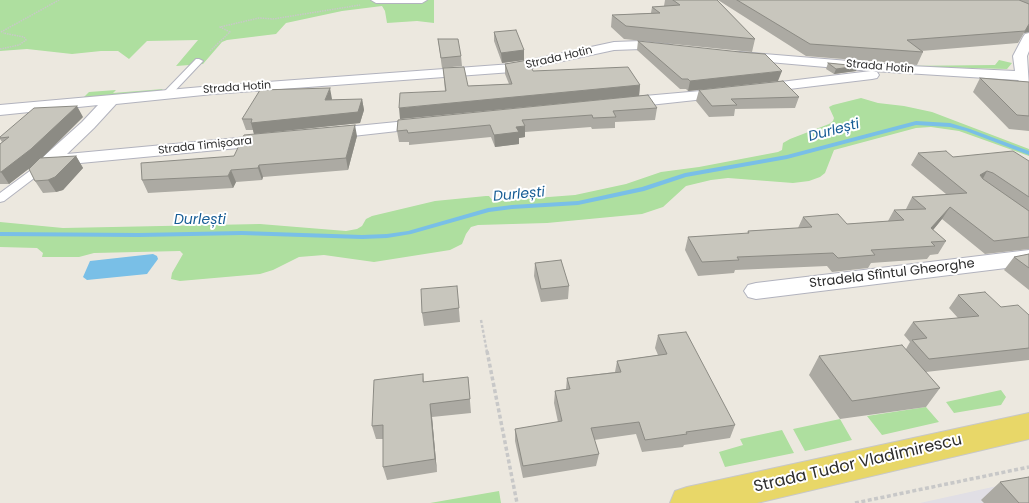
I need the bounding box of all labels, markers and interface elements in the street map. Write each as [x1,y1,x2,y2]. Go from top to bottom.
street label: Strada Hotin [524,44,594,72]
street label: Strada Hotin [845,57,915,77]
street label: Strada Hotin [203,79,271,97]
water label: Durlești [807,116,861,146]
street label: Strada Timișoara [157,135,253,157]
water label: Durlești [492,184,546,206]
water label: Durlești [174,212,226,228]
street label: Stradela Sfîntul Gheorghe [809,256,975,292]
street label: Strada Tudor Vladimirescu [752,431,964,497]

